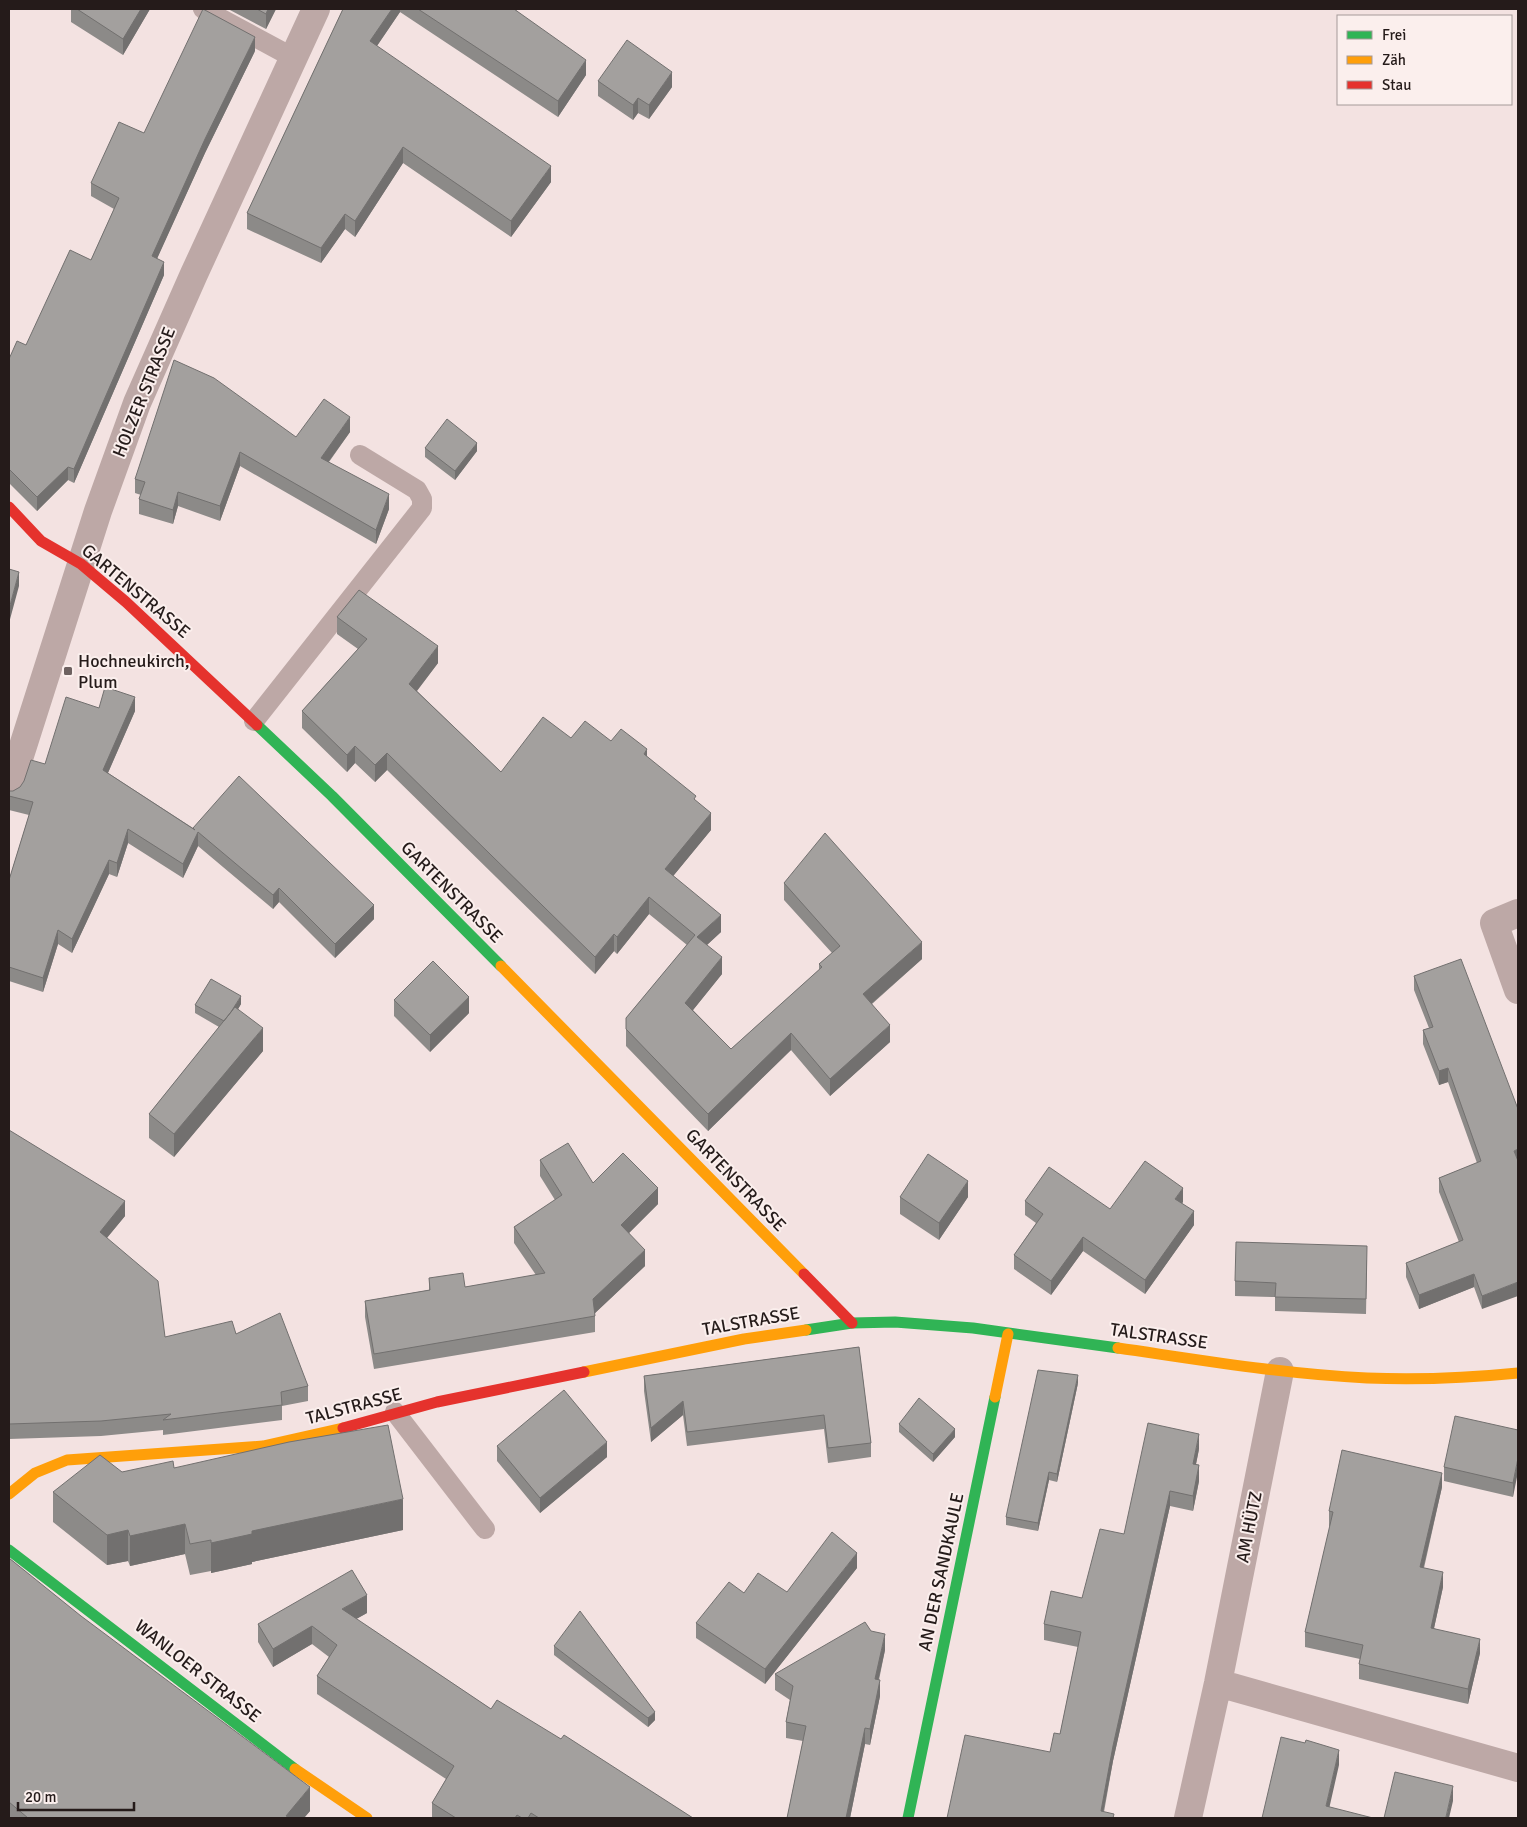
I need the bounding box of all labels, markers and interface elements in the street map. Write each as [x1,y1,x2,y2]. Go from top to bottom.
legend [1337,15,1512,105]
text: Frei [1382,26,1406,44]
text: Zäh [1382,51,1406,69]
text: Stau [1382,76,1411,94]
street label: HOLZER STRASSE [108,324,180,460]
street label: GARTENSTRASSE [77,539,195,643]
place label: Hochneukirch, Plum [78,650,190,693]
marker: Hochneukirch, Plum [62,665,74,677]
street label: GARTENSTRASSE [397,837,507,947]
street label: GARTENSTRASSE [681,1124,791,1236]
street label: TALSTRASSE [701,1302,801,1340]
street label: TALSTRASSE [1109,1318,1209,1354]
street label: TALSTRASSE [304,1383,404,1429]
street label: AM HÜTZ [1231,1489,1267,1565]
street label: AN DER SANDKAULE [913,1491,969,1653]
street label: WANLOER STRASSE [130,1615,266,1727]
scale bar [18,1780,134,1812]
text: 20 m [25,1788,56,1806]

